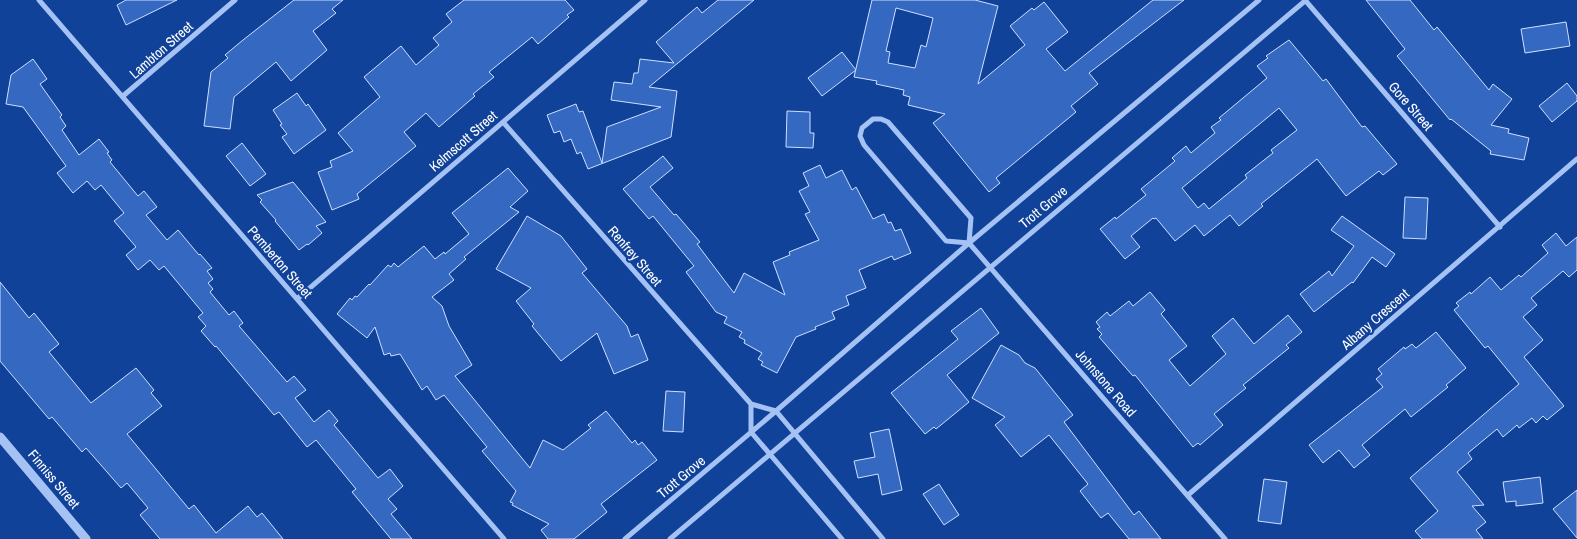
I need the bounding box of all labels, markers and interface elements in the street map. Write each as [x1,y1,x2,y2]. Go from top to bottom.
street label: Lambton Street [125,17,197,83]
street label: Gore Street [1385,78,1437,134]
street label: Kelmscott Street [425,107,501,175]
street label: Trott Grove [1015,182,1071,232]
street label: Pemberton Street [244,222,316,302]
street label: Renfrey Street [604,222,666,290]
street label: Albany Crescent [1337,285,1413,354]
street label: Johnstone Road [1072,346,1140,420]
street label: Finniss Street [24,446,84,512]
street label: Trott Grove [653,452,709,502]

